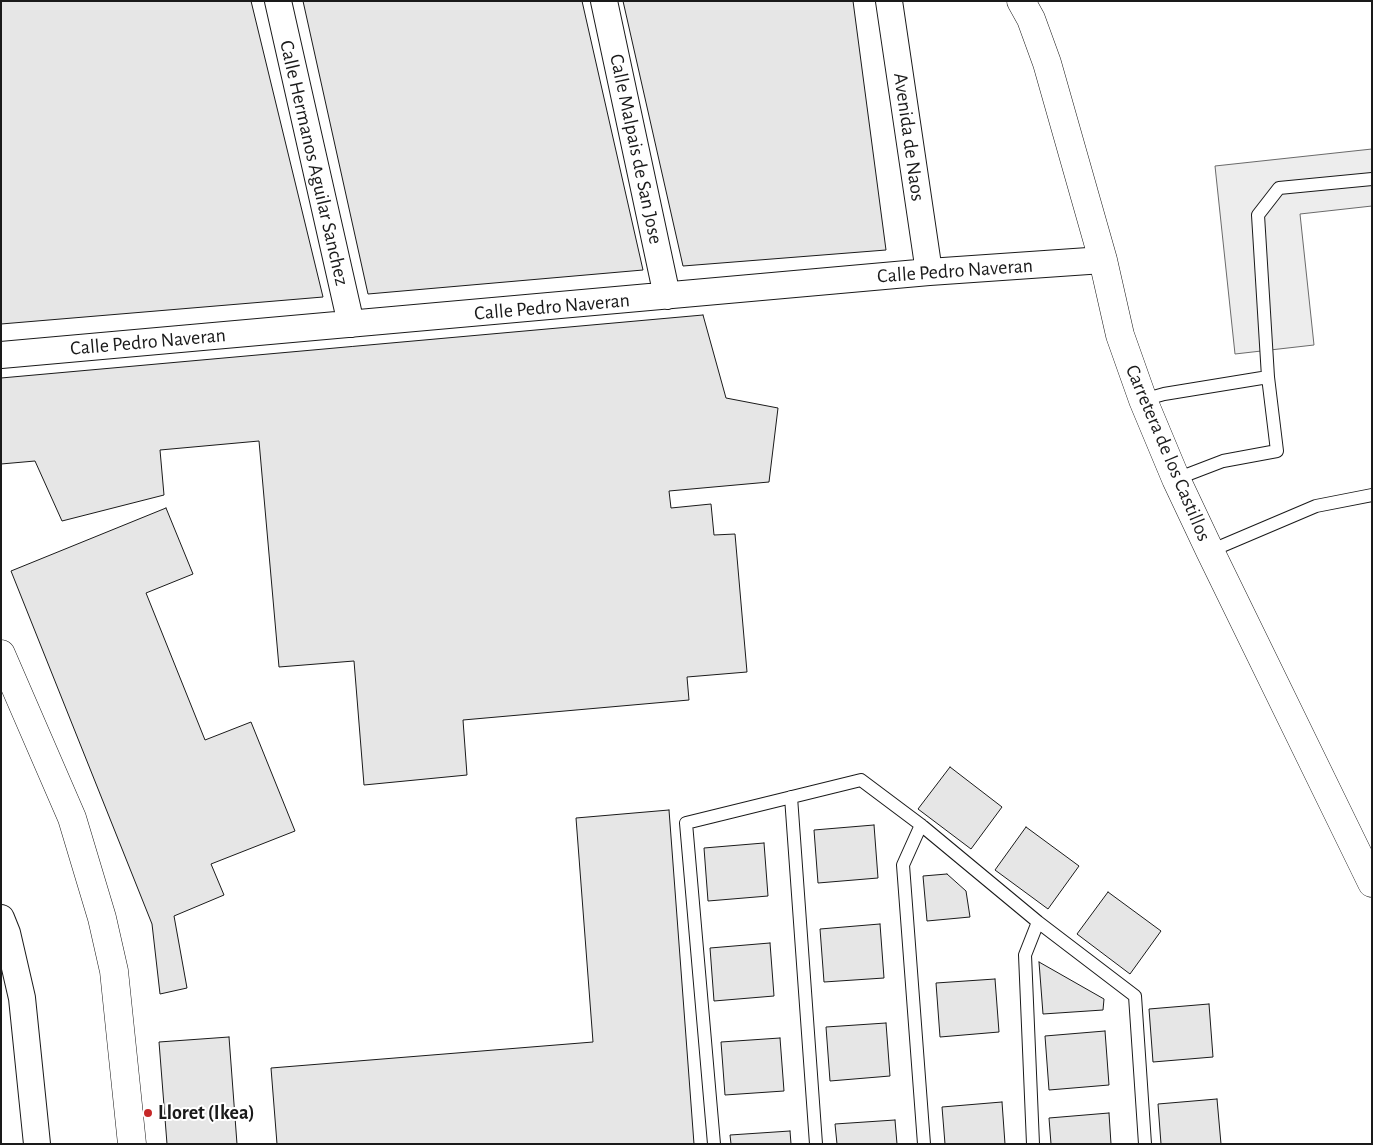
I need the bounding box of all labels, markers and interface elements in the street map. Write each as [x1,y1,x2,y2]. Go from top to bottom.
street label: Calle Hermanos Aguilar Sanchez [274,38,354,288]
street label: Calle Malpais de San Jose [604,52,668,246]
street label: Avenida de Naos [888,71,930,203]
street label: Calle Pedro Naveran [876,254,1034,288]
street label: Calle Pedro Naveran [473,288,631,326]
street label: Calle Pedro Naveran [69,323,227,361]
street label: Carretera de los Castillos [1120,361,1216,545]
place label: Lloret (Ikea) [158,1101,255,1125]
marker: Lloret (Ikea) [142,1107,154,1119]

